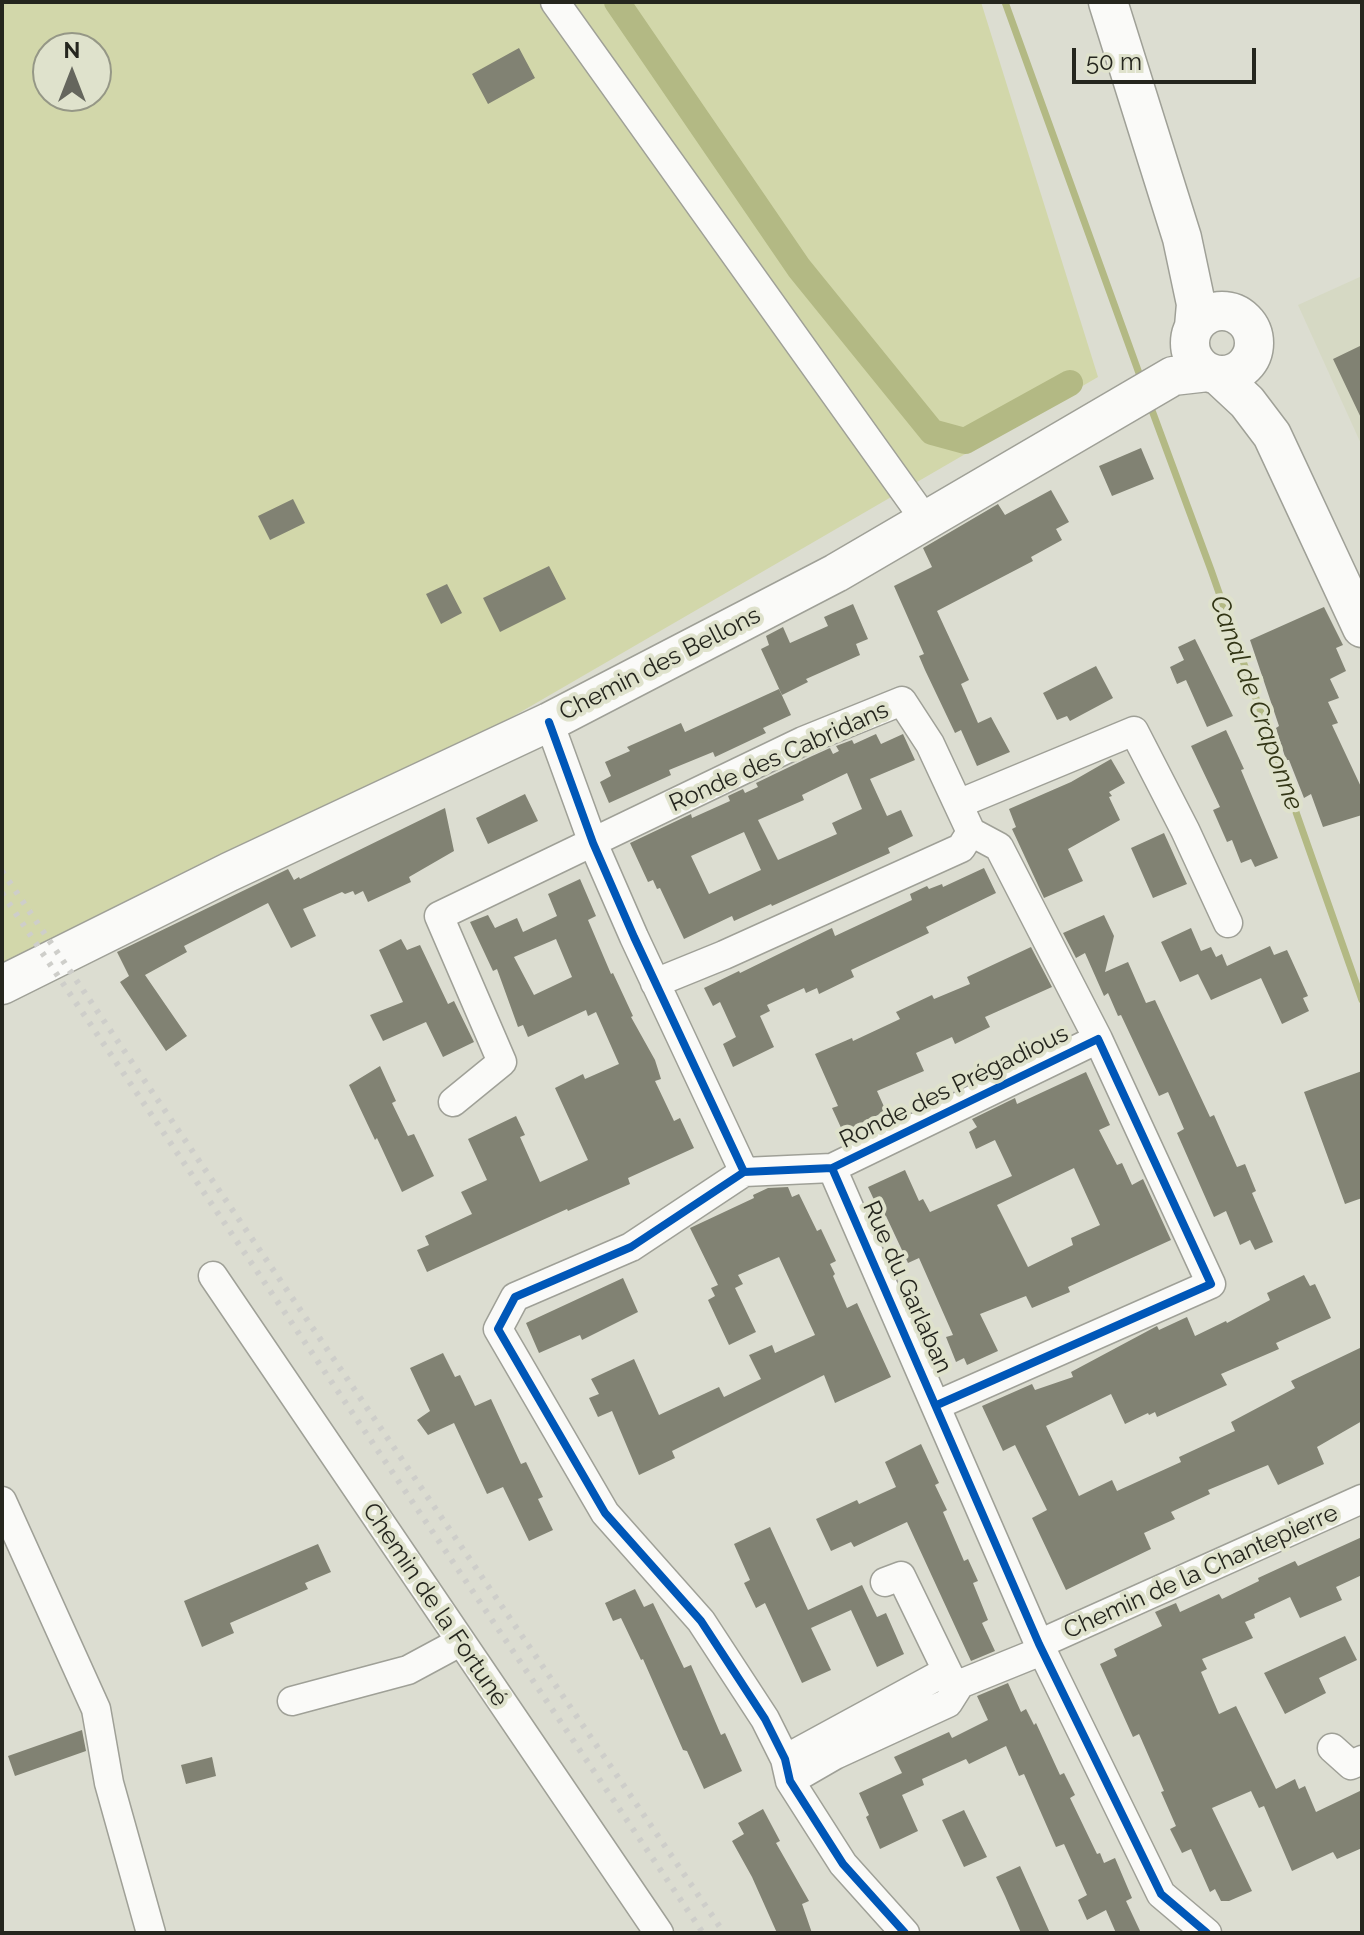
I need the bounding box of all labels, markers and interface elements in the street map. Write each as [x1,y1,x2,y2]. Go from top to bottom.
north arrow [32,32,112,112]
scale bar [1076,32,1260,82]
text: N [64,37,80,63]
text: 50 m [1086,47,1142,76]
water label: Canal de Craponne [1203,591,1309,815]
street label: Chemin des Bellons [555,601,765,727]
street label: Ronde des Cabridans [665,696,893,818]
street label: Ronde des Prégadious [835,1019,1073,1155]
street label: Rue du Garlaban [856,1196,958,1378]
street label: Chemin de la Fortuné [356,1498,514,1712]
street label: Chemin de la Chantepierre [1060,1498,1342,1646]

